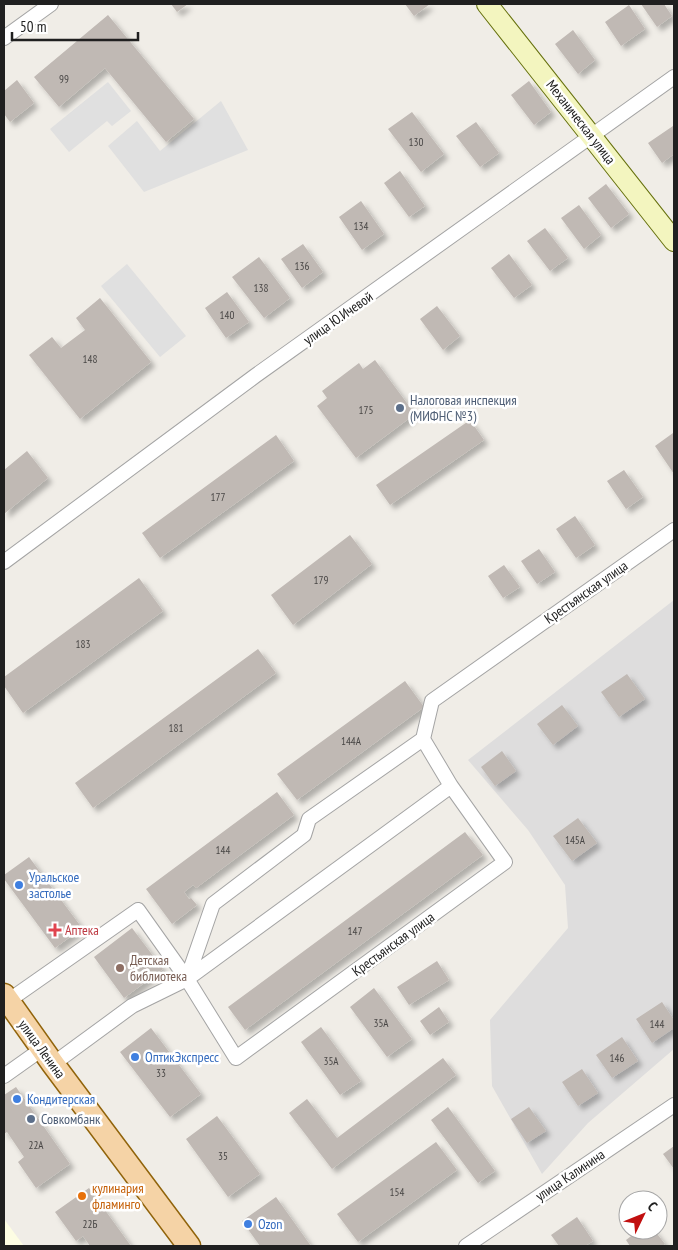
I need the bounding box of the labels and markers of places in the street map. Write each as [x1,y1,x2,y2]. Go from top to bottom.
place label: Налоговая инспекция (МИФНС №3) [410,391,517,425]
marker: Налоговая инспекция (МИФНС №3) [394,402,406,414]
place label: Уральское застолье [29,868,80,902]
marker: Уральское застолье [13,879,25,891]
place label: Аптека [65,921,99,939]
marker: Аптека [49,924,61,936]
place label: Детская библиотека [130,951,187,985]
marker: Детская библиотека [114,962,126,974]
place label: ОптикЭкспресс [145,1048,219,1066]
marker: ОптикЭкспресс [129,1051,141,1063]
place label: Кондитерская [27,1090,95,1108]
marker: Кондитерская [11,1093,23,1105]
place label: Совкомбанк [41,1110,101,1128]
marker: Совкомбанк [25,1113,37,1125]
place label: кулинария фламинго [92,1179,144,1213]
marker: кулинария фламинго [76,1190,88,1202]
place label: Ozon [258,1215,283,1233]
marker: Ozon [242,1218,254,1230]

